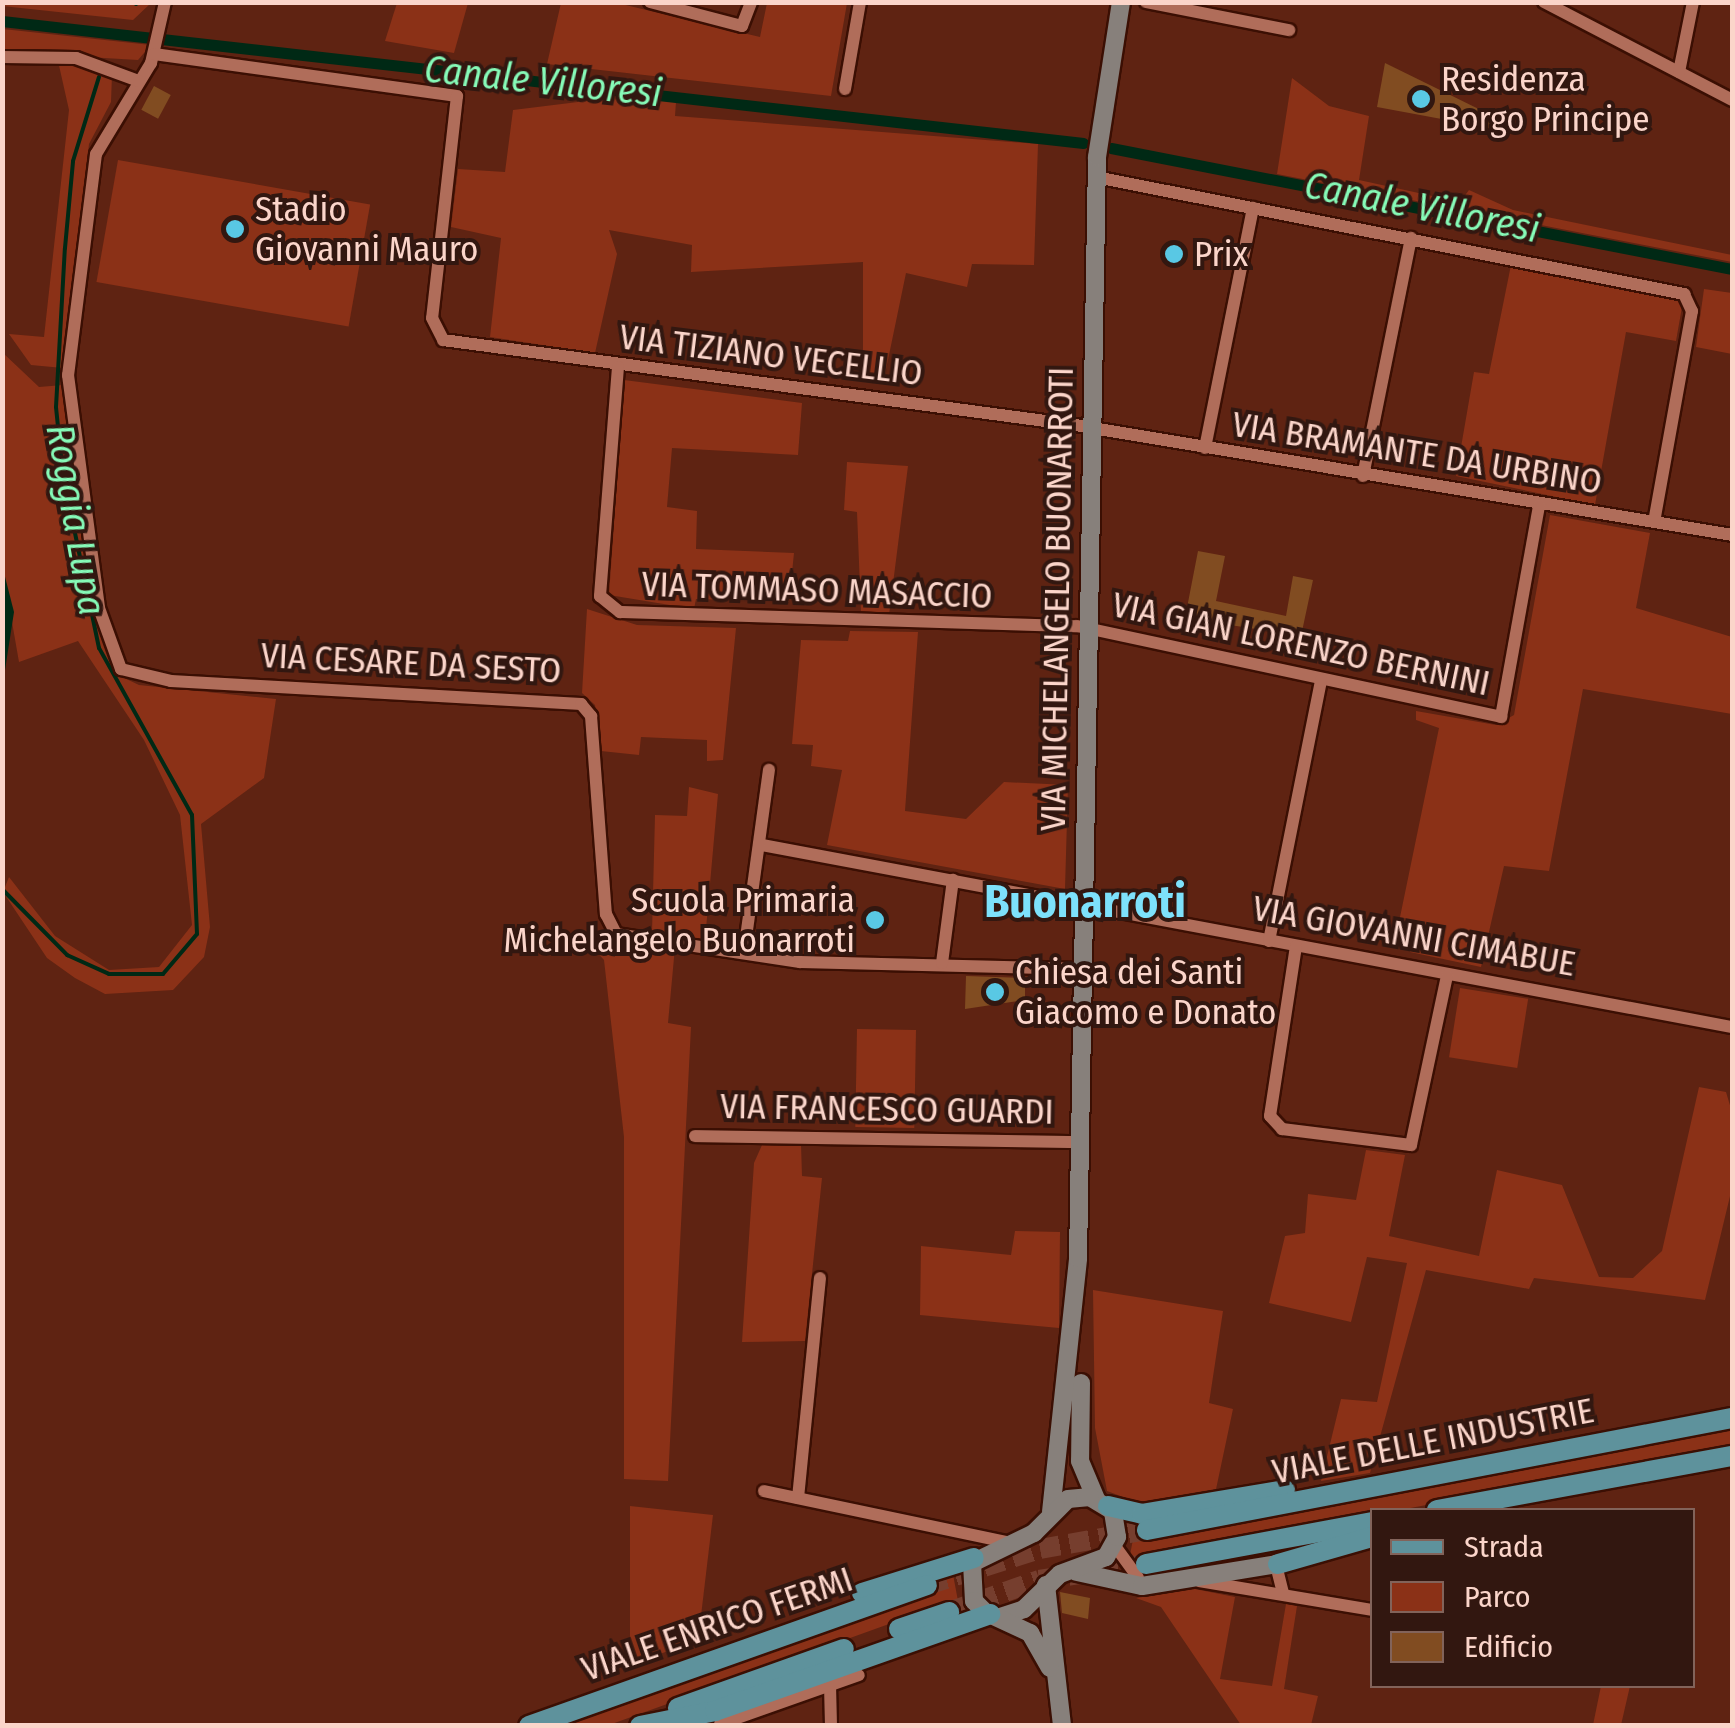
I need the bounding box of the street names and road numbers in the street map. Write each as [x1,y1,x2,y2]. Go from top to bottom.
street label: VIA TIZIANO VECELLIO [617,316,925,394]
street label: VIA MICHELANGELO BUONARROTI [1032,367,1082,831]
street label: VIA BRAMANTE DA URBINO [1229,403,1605,503]
street label: VIA TOMMASO MASACCIO [641,563,993,617]
street label: VIA GIAN LORENZO BERNINI [1108,583,1494,705]
street label: VIA CESARE DA SESTO [260,634,562,692]
street label: VIA GIOVANNI CIMABUE [1250,887,1578,985]
street label: VIA FRANCESCO GUARDI [720,1085,1054,1133]
street label: VIALE DELLE INDUSTRIE [1269,1389,1597,1493]
street label: VIALE ENRICO FERMI [576,1558,858,1690]

